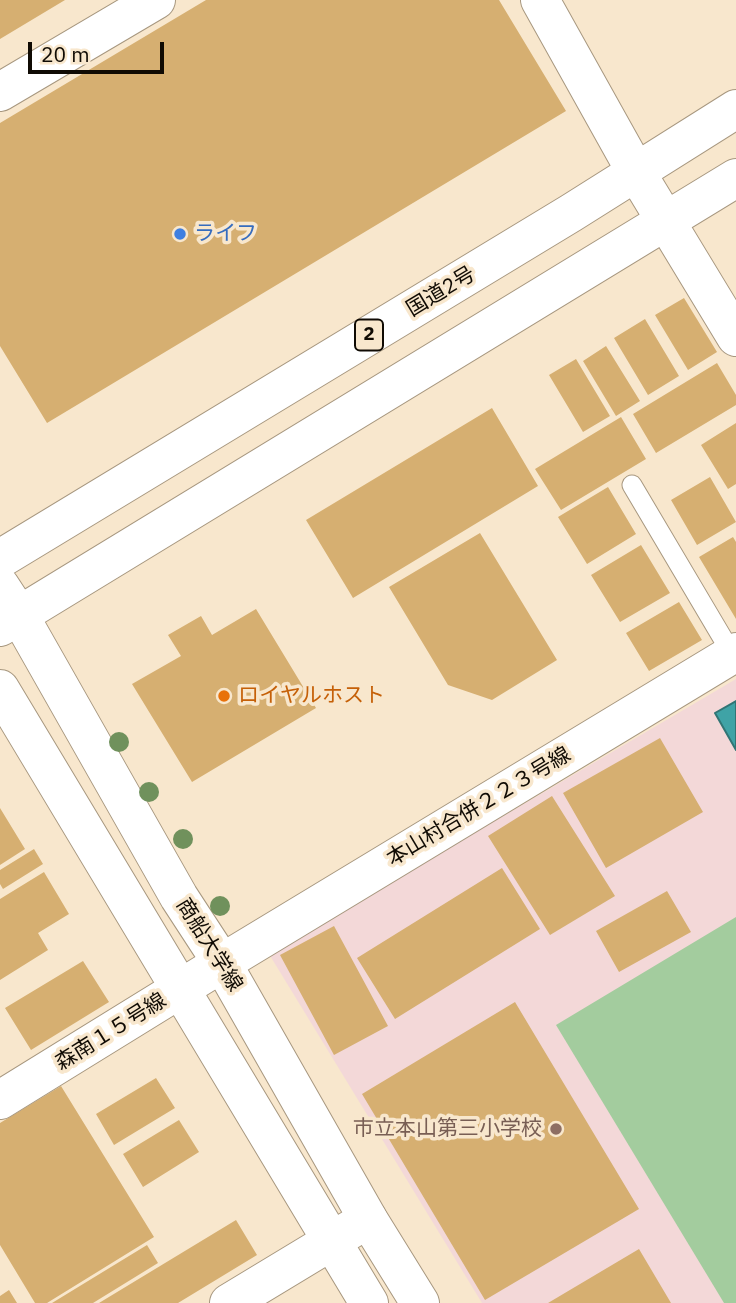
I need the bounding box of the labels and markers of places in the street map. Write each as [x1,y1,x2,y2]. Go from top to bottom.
place label: ライフ [194,221,257,247]
marker: ライフ [172,226,188,242]
place label: ロイヤルホスト [238,683,385,709]
marker: ロイヤルホスト [216,688,232,704]
place label: 市立本山第三小学校 [353,1116,542,1142]
marker: 市立本山第三小学校 [548,1121,564,1137]

